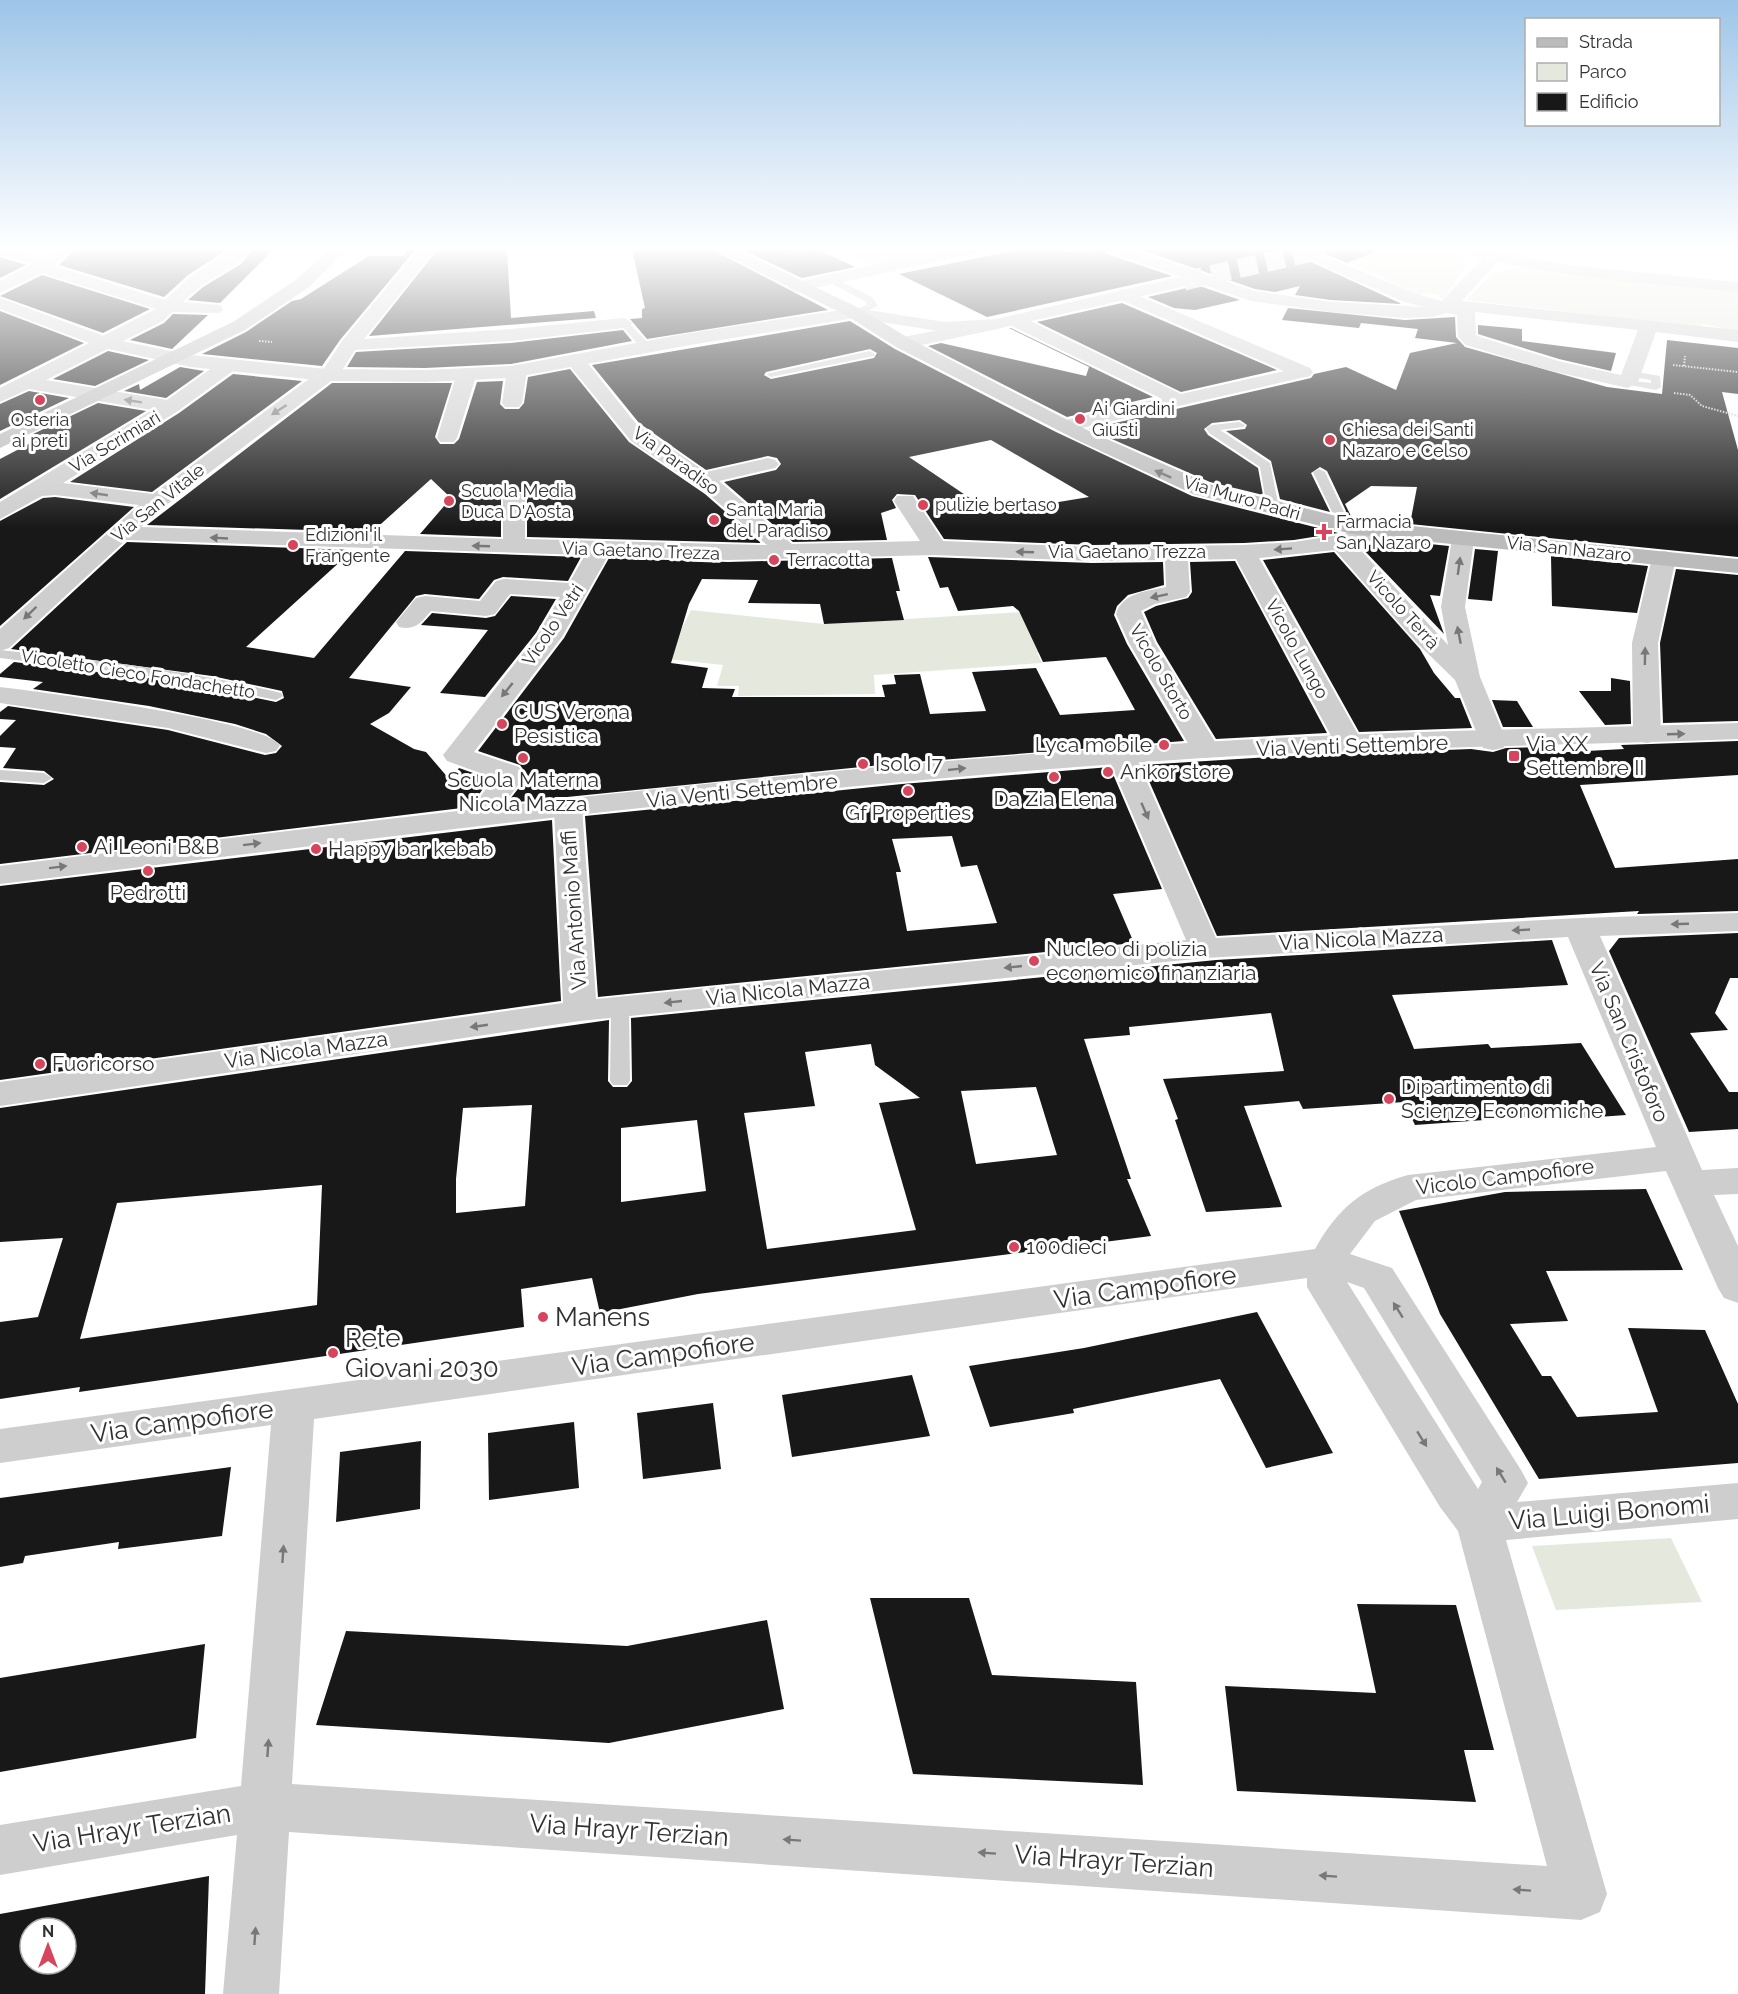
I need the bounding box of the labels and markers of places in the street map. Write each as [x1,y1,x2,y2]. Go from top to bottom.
marker: Osteria ai preti [33,393,47,407]
place label: Ai Giardini Giusti [1092,398,1175,440]
place label: Osteria ai preti [11,409,69,451]
marker: Ai Giardini Giusti [1073,412,1087,426]
place label: Chiesa dei Santi Nazaro e Celso [1342,419,1474,461]
marker: Chiesa dei Santi Nazaro e Celso [1323,433,1337,447]
place label: Scuola Media Duca D'Aosta [461,480,574,522]
marker: Scuola Media Duca D'Aosta [442,494,456,508]
place label: pulizie bertaso [935,494,1057,515]
marker: pulizie bertaso [916,498,930,512]
place label: Santa Maria del Paradiso [726,499,829,541]
place label: Farmacia San Nazaro [1336,511,1431,553]
marker: Santa Maria del Paradiso [707,513,721,527]
place label: Edizioni il Frangente [305,524,390,566]
marker: Farmacia San Nazaro [1317,525,1331,539]
marker: Edizioni il Frangente [286,538,300,552]
place label: Terracotta [786,549,870,570]
marker: Terracotta [767,553,781,567]
place label: CUS Verona Pesistica [514,699,630,748]
marker: CUS Verona Pesistica [495,717,509,731]
place label: Via XX Settembre II [1526,731,1645,780]
place label: Lyca mobile [1035,732,1152,757]
marker: Lyca mobile [1157,738,1171,752]
marker: Via XX Settembre II [1507,749,1521,763]
marker: Scuola Materna Nicola Mazza [516,751,530,765]
place label: Isolo I7 [875,751,944,776]
marker: Isolo I7 [856,757,870,771]
place label: Ankor store [1120,759,1231,784]
marker: Ankor store [1101,765,1115,779]
place label: Scuola Materna Nicola Mazza [447,767,599,816]
marker: Da Zia Elena [1047,770,1061,784]
marker: Gf Properties [901,784,915,798]
place label: Da Zia Elena [994,786,1114,811]
place label: Gf Properties [845,800,971,825]
place label: Ai Leoni B&B [94,834,219,859]
place label: Happy bar kebab [328,836,493,861]
marker: Ai Leoni B&B [75,840,89,854]
marker: Happy bar kebab [309,842,323,856]
marker: Pedrotti [141,864,155,878]
place label: Pedrotti [110,880,186,905]
place label: Nucleo di polizia economico finanziaria [1046,936,1256,985]
marker: Nucleo di polizia economico finanziaria [1027,954,1041,968]
place label: Fuoricorso [52,1051,155,1076]
marker: Fuoricorso [33,1057,47,1071]
place label: Dipartimento di Scienze Economiche [1401,1074,1603,1123]
marker: Dipartimento di Scienze Economiche [1382,1092,1396,1106]
place label: 100dieci [1026,1234,1107,1259]
marker: 100dieci [1007,1240,1021,1254]
place label: Manens [555,1302,650,1332]
marker: Manens [536,1310,550,1324]
place label: Rete Giovani 2030 [345,1323,499,1383]
marker: Rete Giovani 2030 [326,1346,340,1360]

